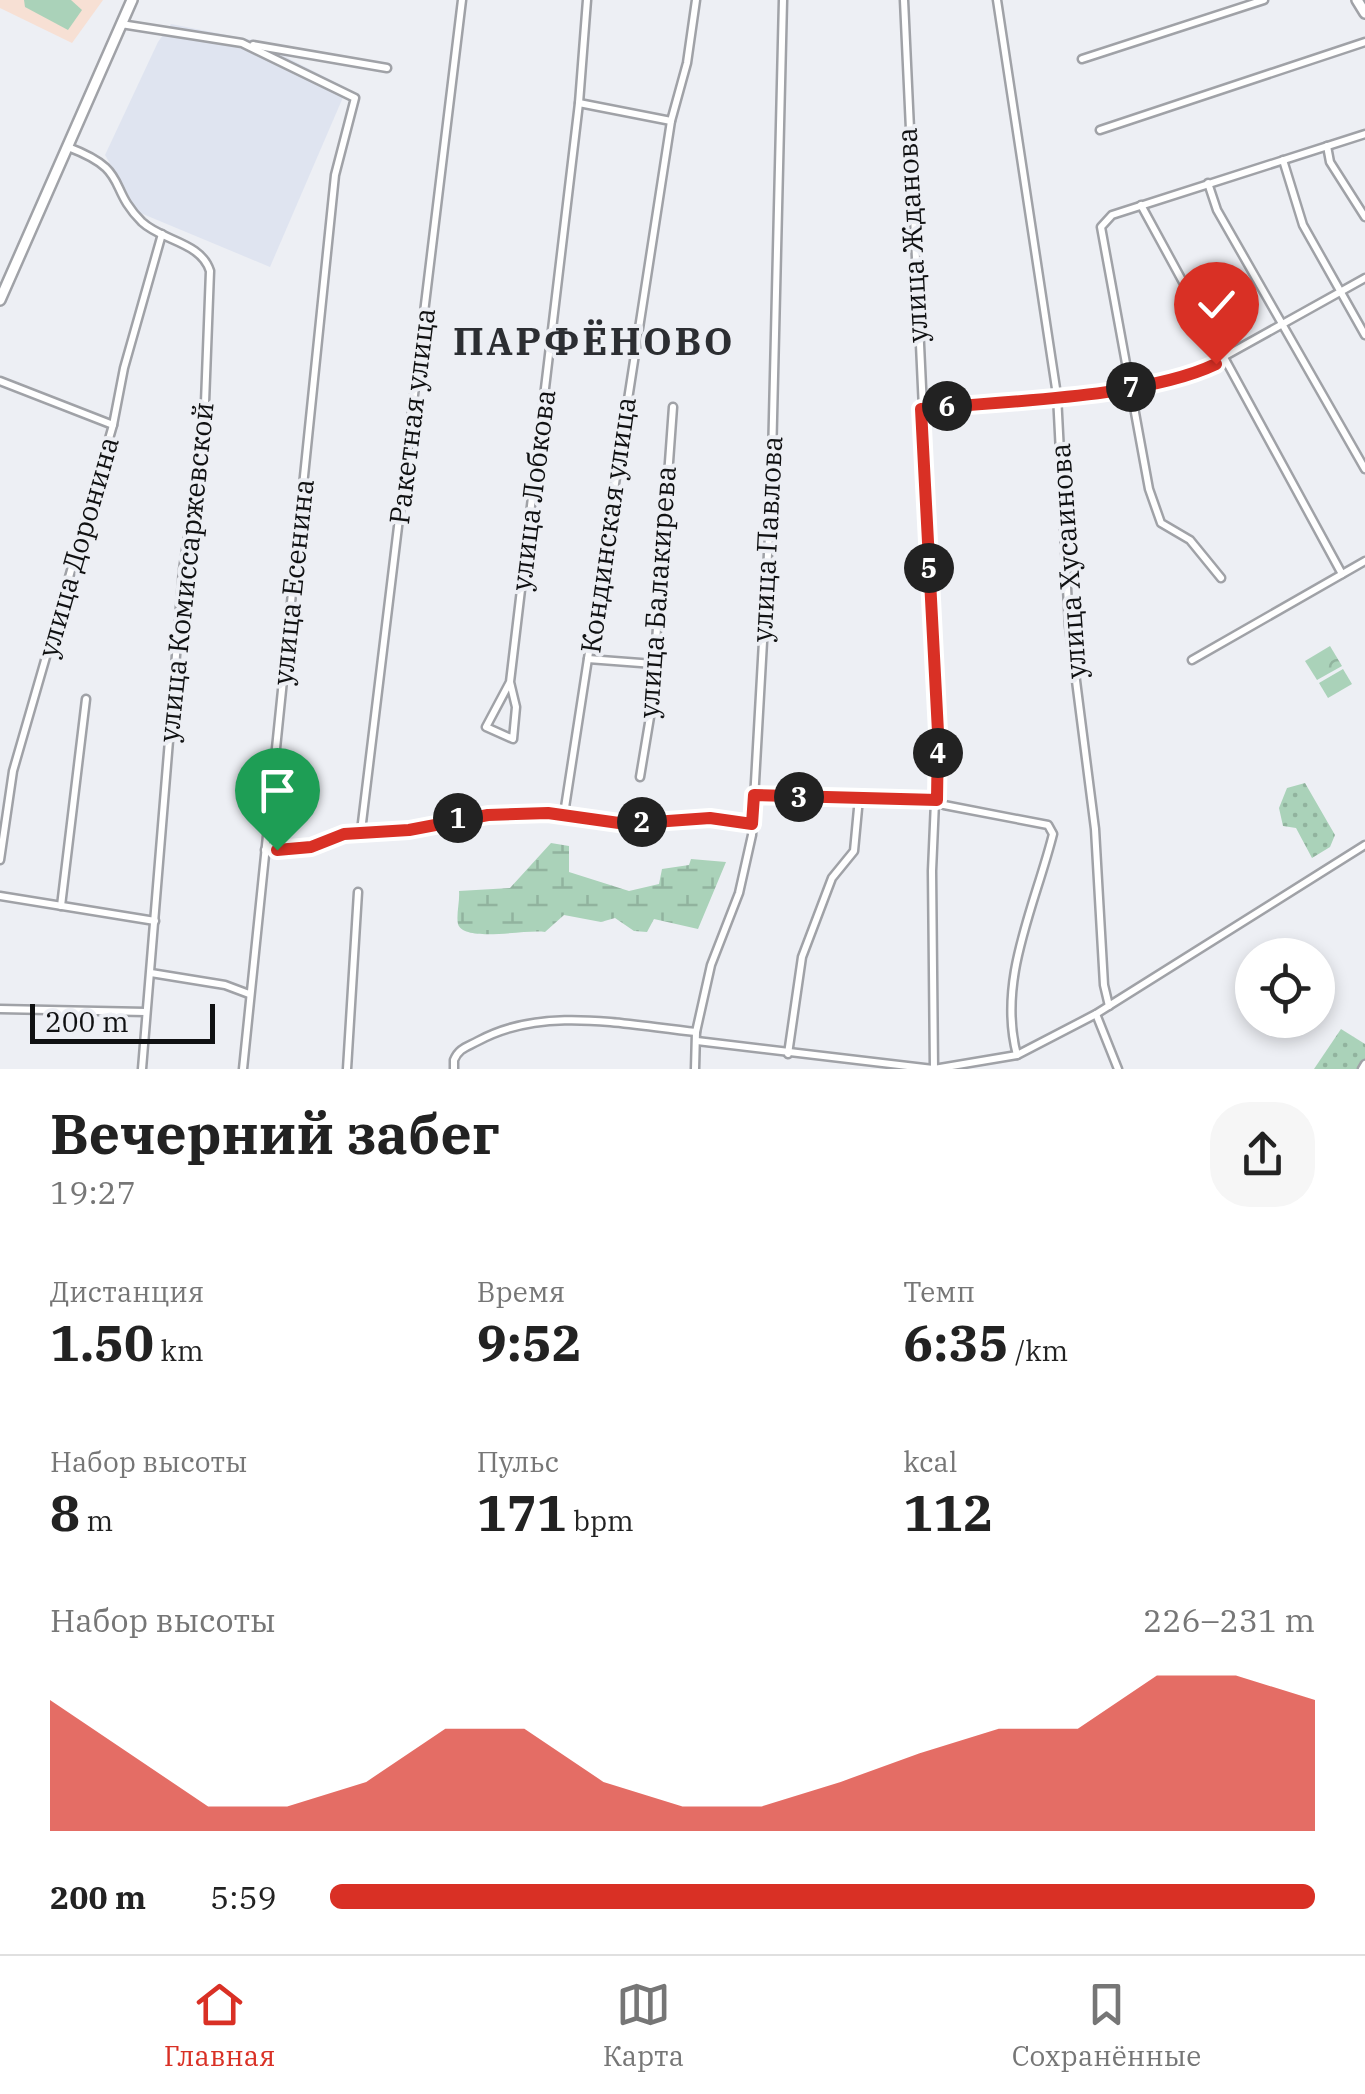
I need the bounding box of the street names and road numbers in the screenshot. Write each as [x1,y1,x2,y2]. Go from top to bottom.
street label: улица Жданова [887,127,936,343]
street label: Ракетная улица [380,306,443,526]
street label: улица Лобкова [502,387,563,593]
street label: Кондинская улица [571,394,644,655]
street label: улица Комиссаржевской [149,400,222,744]
street label: улица Доронина [28,432,127,662]
street label: улица Павлова [743,435,790,643]
street label: улица Хусаинова [1041,442,1094,680]
street label: улица Балакирева [629,465,684,719]
street label: улица Есенина [263,477,322,687]

